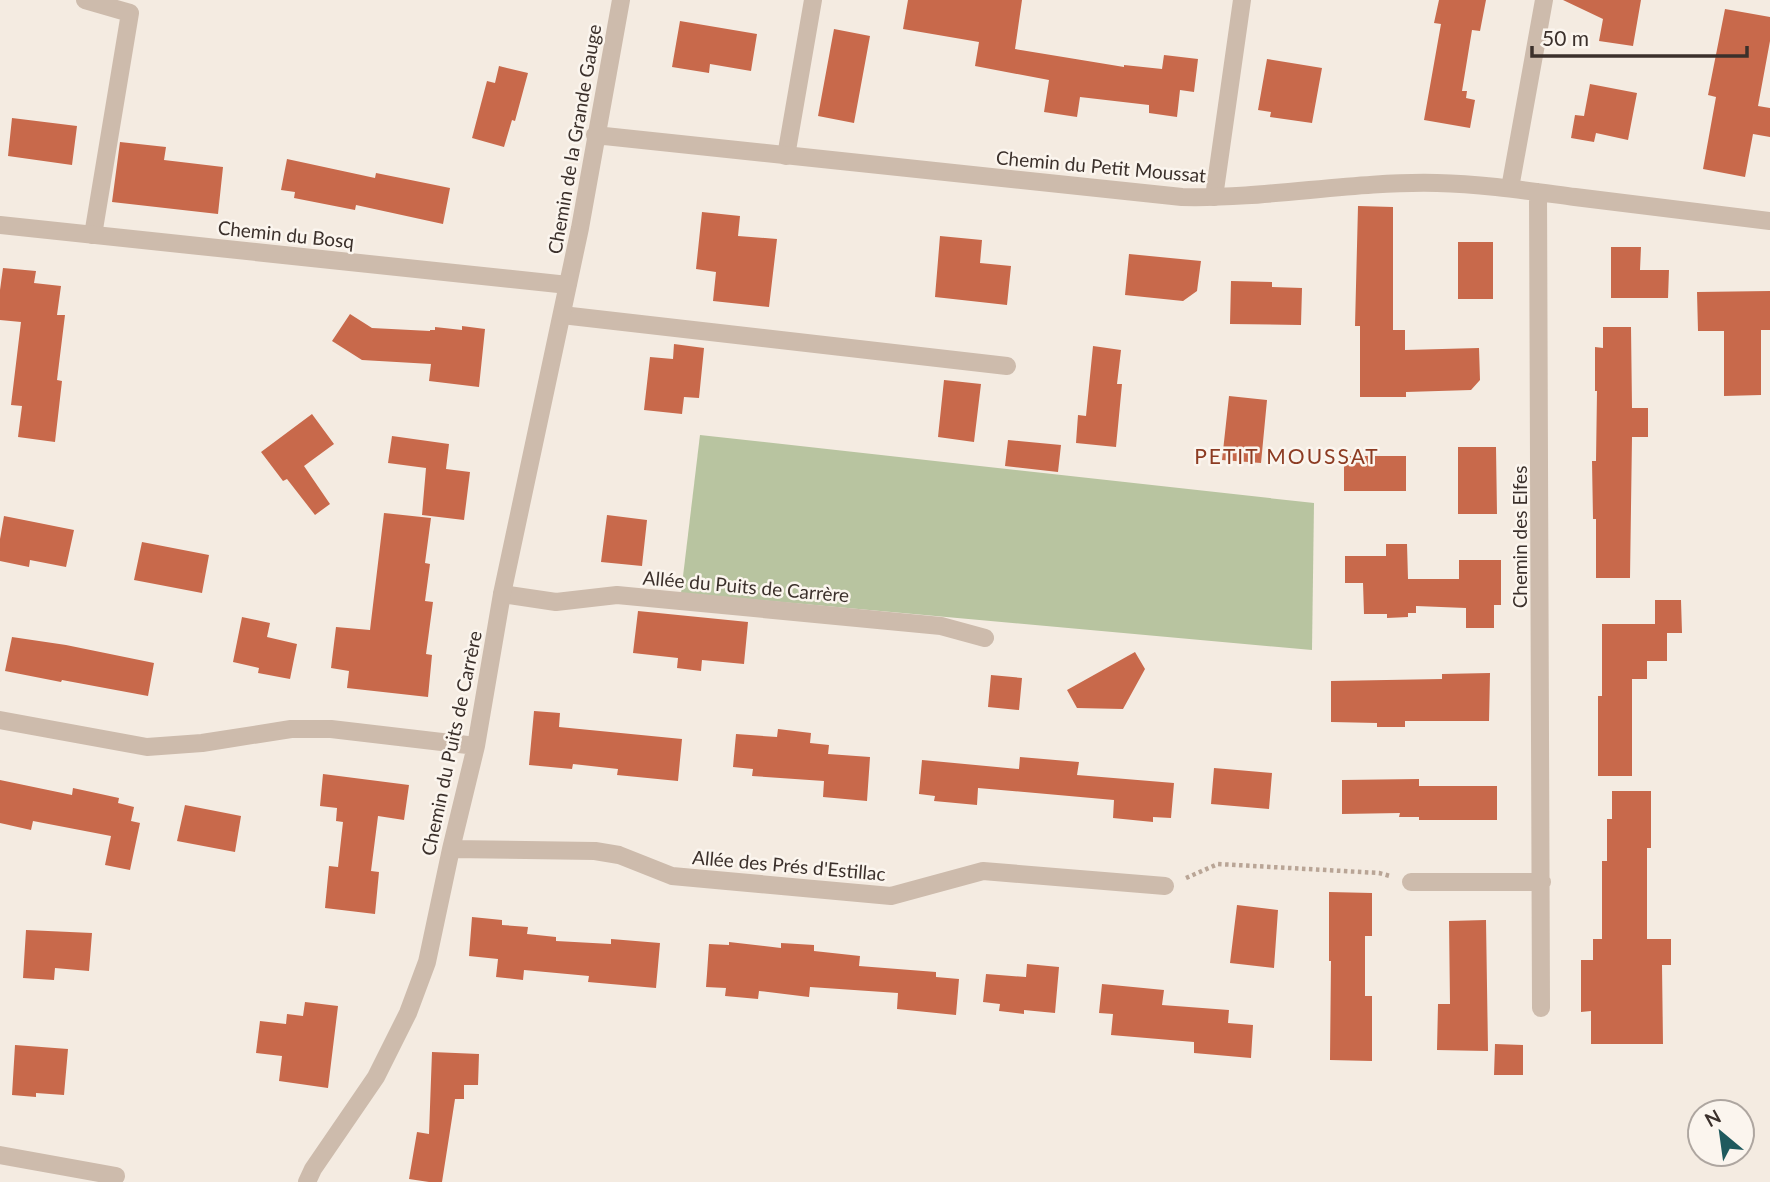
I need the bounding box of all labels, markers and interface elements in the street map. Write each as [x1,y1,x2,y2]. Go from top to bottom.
scale bar [1532,14,1747,58]
street label: Chemin de la Grande Gauge [542,22,606,256]
text: 50 m [1542,25,1589,50]
street label: Chemin du Petit Moussat [995,145,1207,187]
street label: Chemin du Bosq [217,215,355,253]
district label: PETIT MOUSSAT [1194,443,1380,468]
street label: Chemin des Elfes [1508,466,1531,608]
street label: Allée du Puits de Carrère [642,566,850,606]
street label: Chemin du Puits de Carrère [416,629,486,857]
street label: Allée des Prés d'Estillac [691,845,887,885]
north arrow [1686,1098,1756,1168]
text: N [1701,1104,1724,1131]

